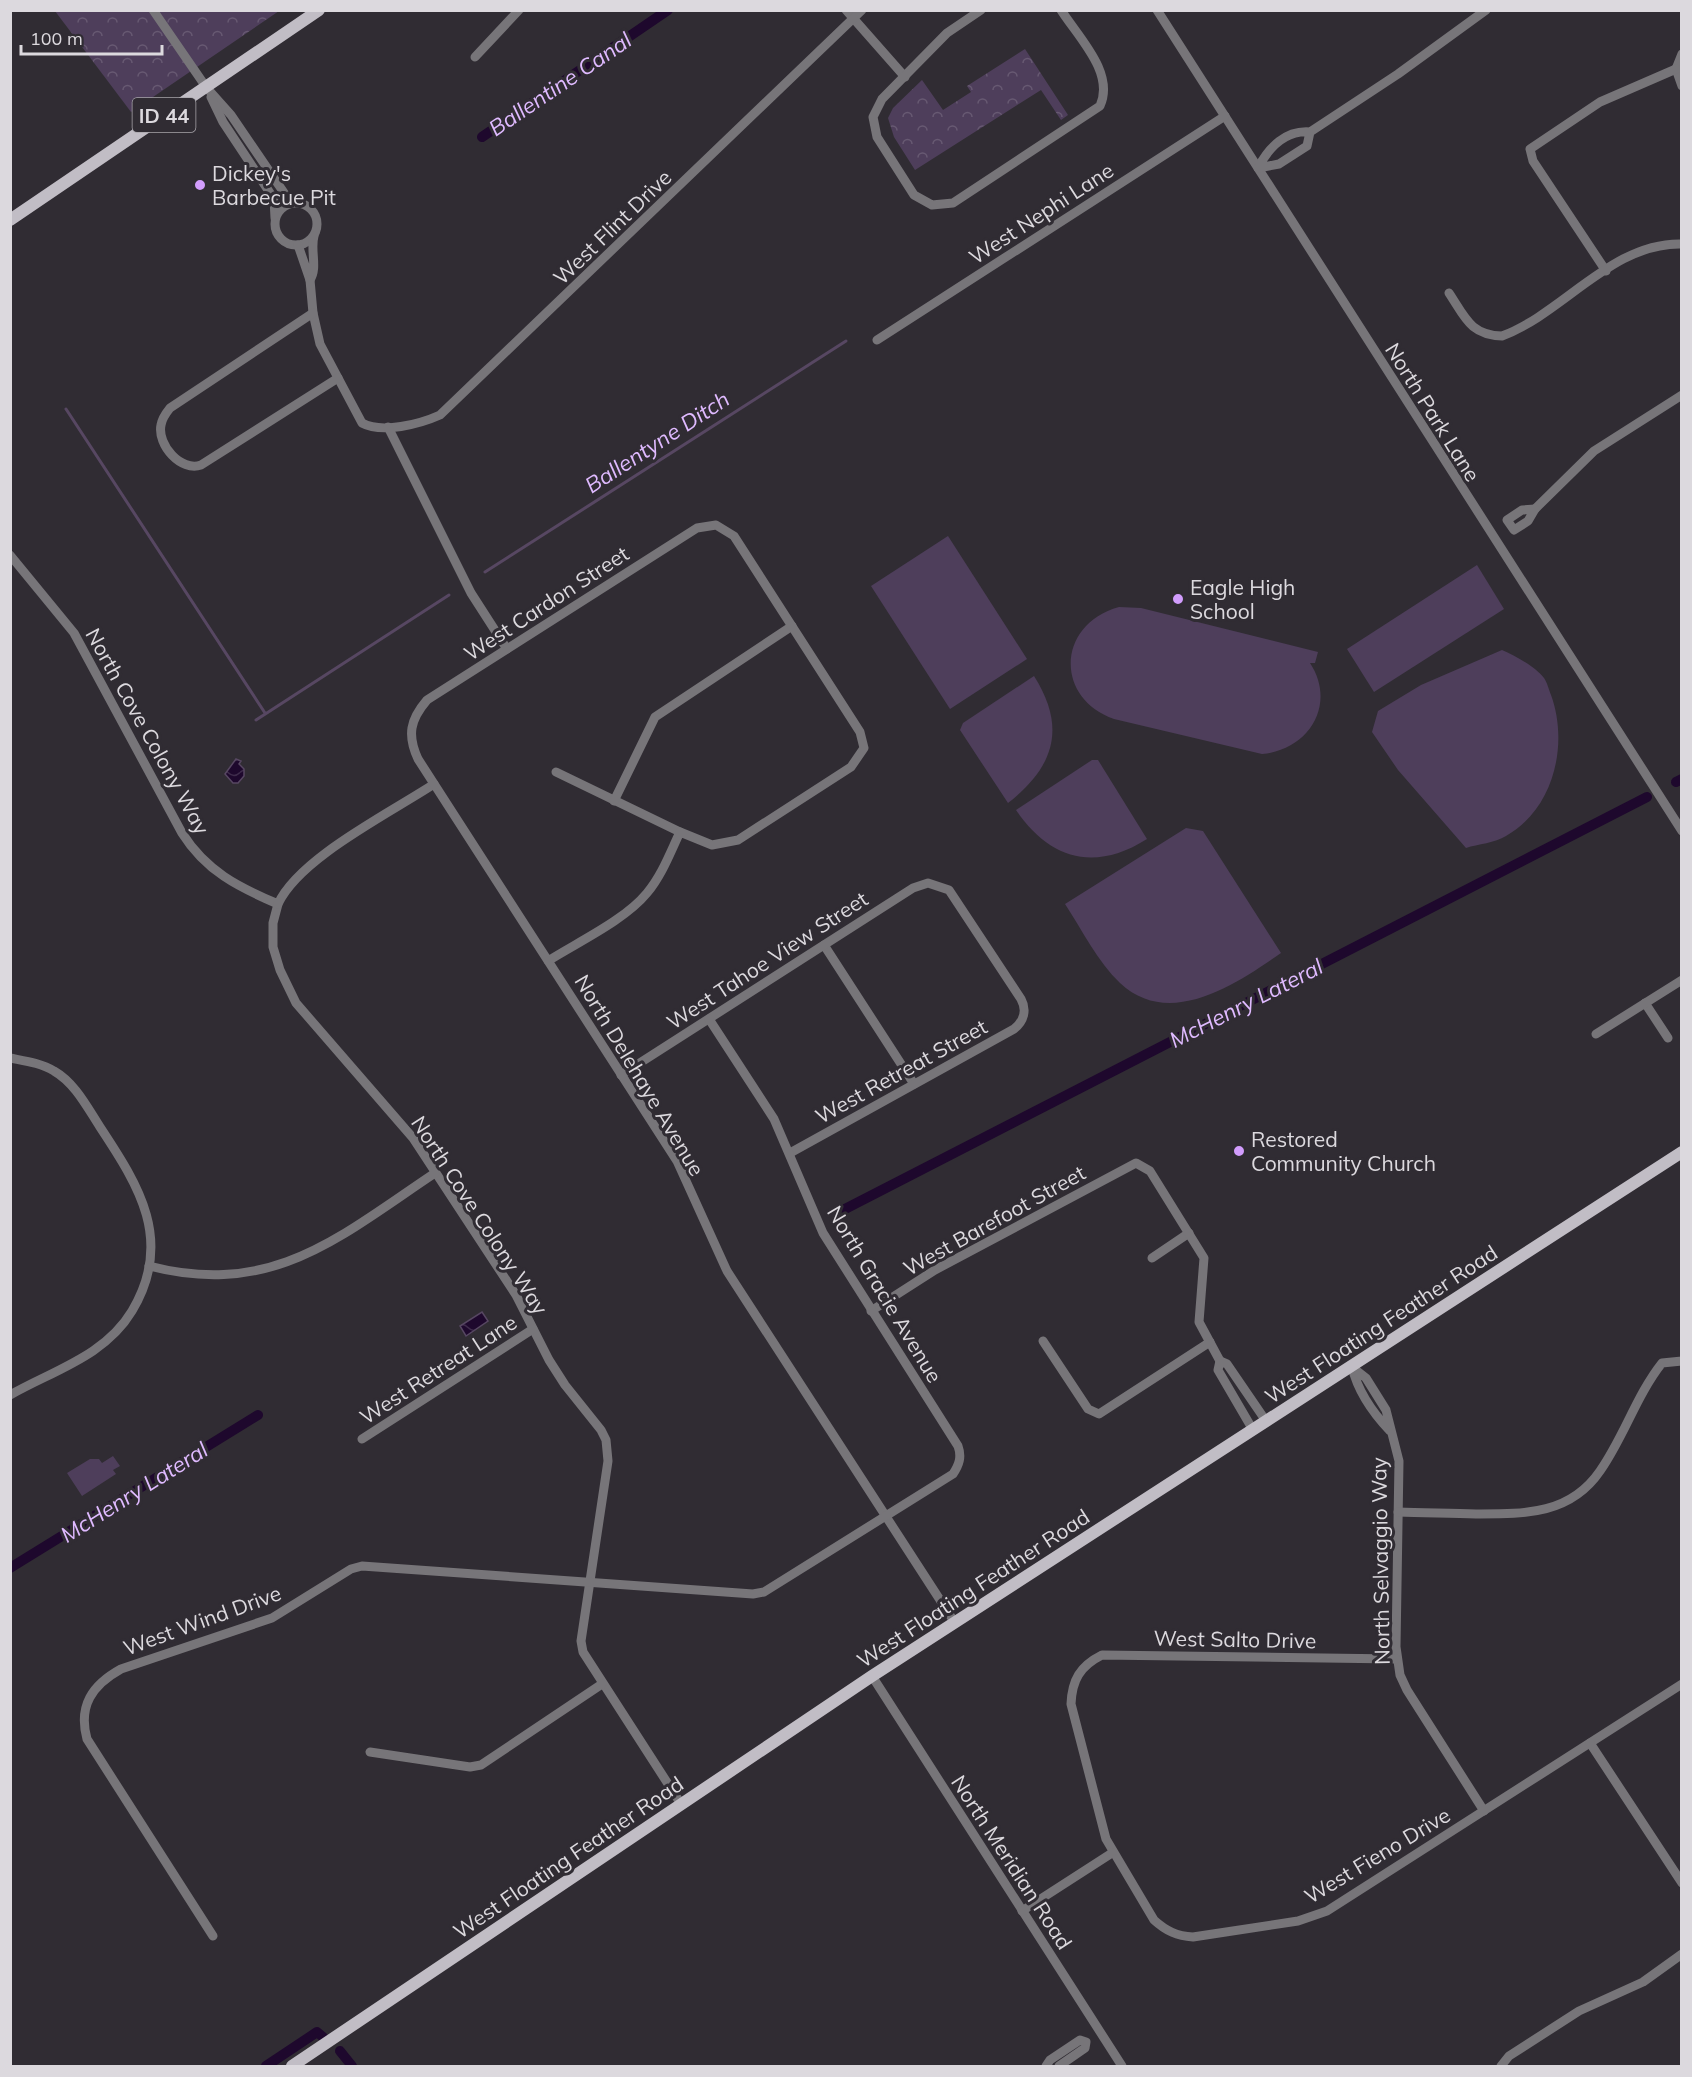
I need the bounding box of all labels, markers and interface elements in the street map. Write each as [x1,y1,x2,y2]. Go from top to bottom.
scale bar [21,18,162,56]
water label: Ballentine Canal [483,25,637,142]
text: 100 m [30,27,83,50]
road number: ID 44 [132,98,195,132]
street label: West Nephi Lane [964,157,1118,269]
place label: Dickey's Barbecue Pit [212,160,336,210]
street label: West Flint Drive [547,164,677,290]
marker: Dickey's Barbecue Pit [193,178,207,192]
street label: North Park Lane [1380,338,1486,486]
water label: Ballentyne Ditch [579,385,735,499]
street label: West Cardon Street [459,540,633,666]
place label: Eagle High School [1190,574,1295,624]
marker: Eagle High School [1171,592,1185,606]
street label: North Cove Colony Way [80,623,216,839]
street label: West Tahoe View Street [662,885,872,1035]
water label: McHenry Lateral [1165,952,1328,1054]
street label: North Delehaye Avenue [570,970,710,1180]
street label: West Retreat Street [811,1013,991,1129]
street label: North Cove Colony Way [406,1111,554,1319]
place label: Restored Community Church [1251,1126,1436,1176]
marker: Restored Community Church [1232,1144,1246,1158]
street label: West Barefoot Street [898,1159,1090,1281]
street label: North Gracie Avenue [822,1201,948,1387]
street label: West Floating Feather Road [1260,1239,1502,1409]
street label: West Retreat Lane [355,1309,521,1429]
water label: McHenry Lateral [55,1435,214,1549]
street label: North Selvaggio Way [1365,1457,1395,1665]
street label: West Floating Feather Road [852,1503,1094,1673]
street label: West Wind Drive [119,1579,285,1661]
street label: West Salto Drive [1153,1625,1317,1653]
street label: West Floating Feather Road [448,1770,688,1944]
street label: North Meridian Road [946,1770,1078,1954]
street label: West Fieno Drive [1299,1801,1455,1909]

